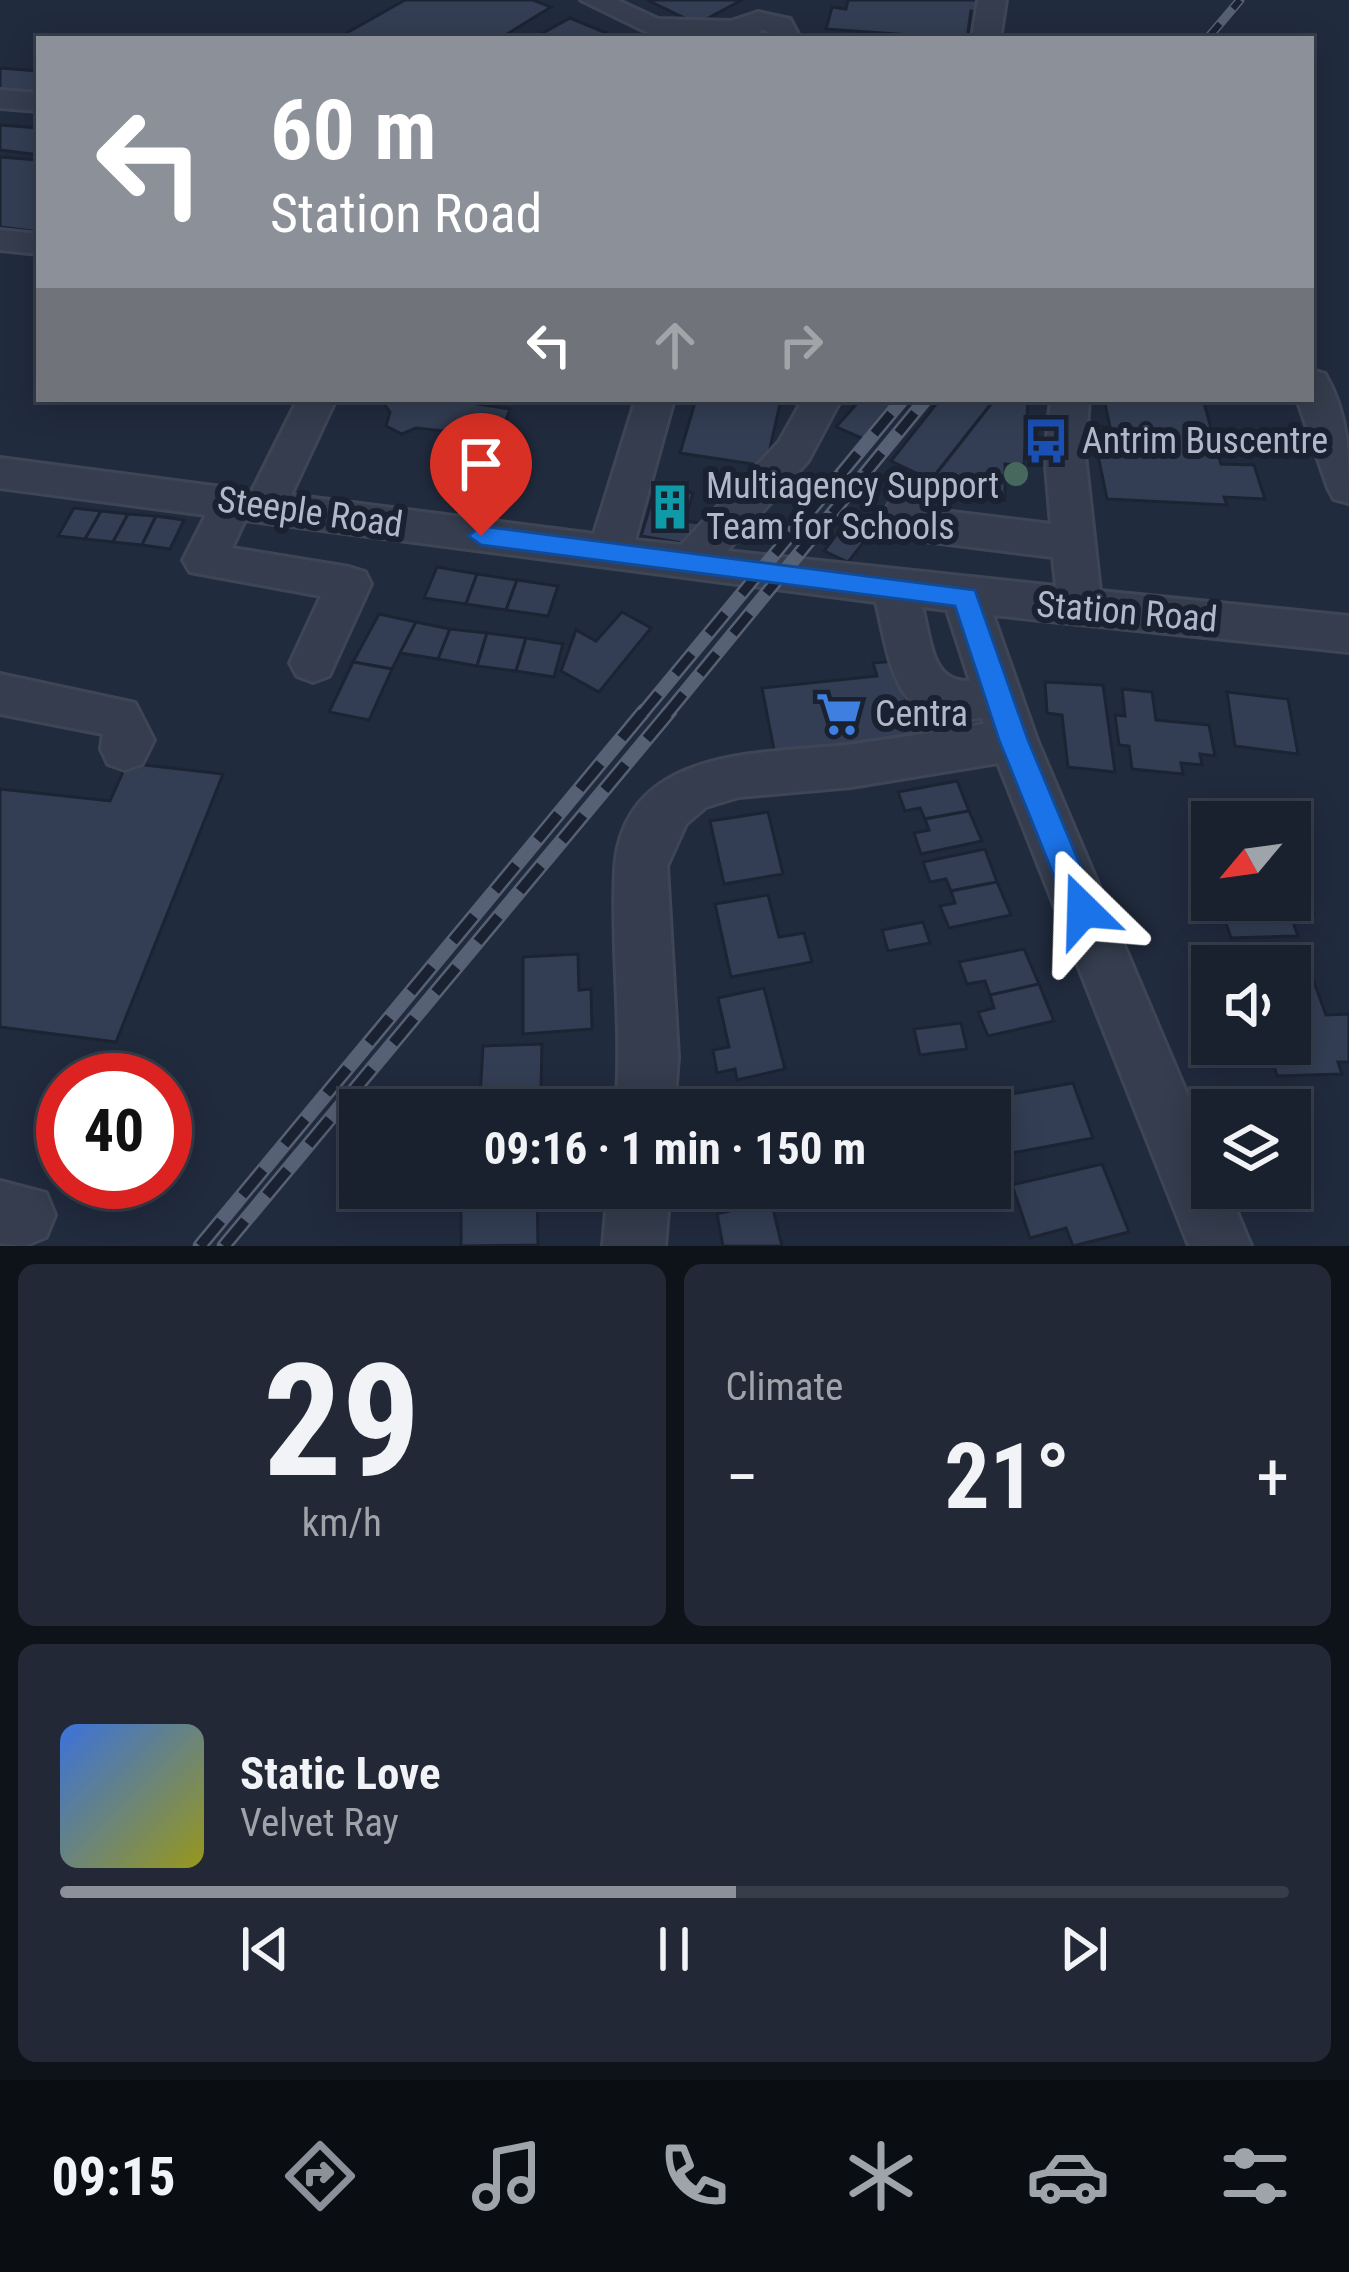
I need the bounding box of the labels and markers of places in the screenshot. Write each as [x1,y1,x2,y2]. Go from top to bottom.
pin [430,413,532,536]
bus stop icon: Antrim Buscentre [1021,416,1071,466]
place label: Antrim Buscentre [1082,420,1328,462]
place label: Multiagency Support Team for Schools [706,465,999,548]
building icon: Multiagency Support Team for Schools [645,482,695,532]
supermarket icon: Centra [814,689,864,739]
place label: Centra [875,693,968,735]

